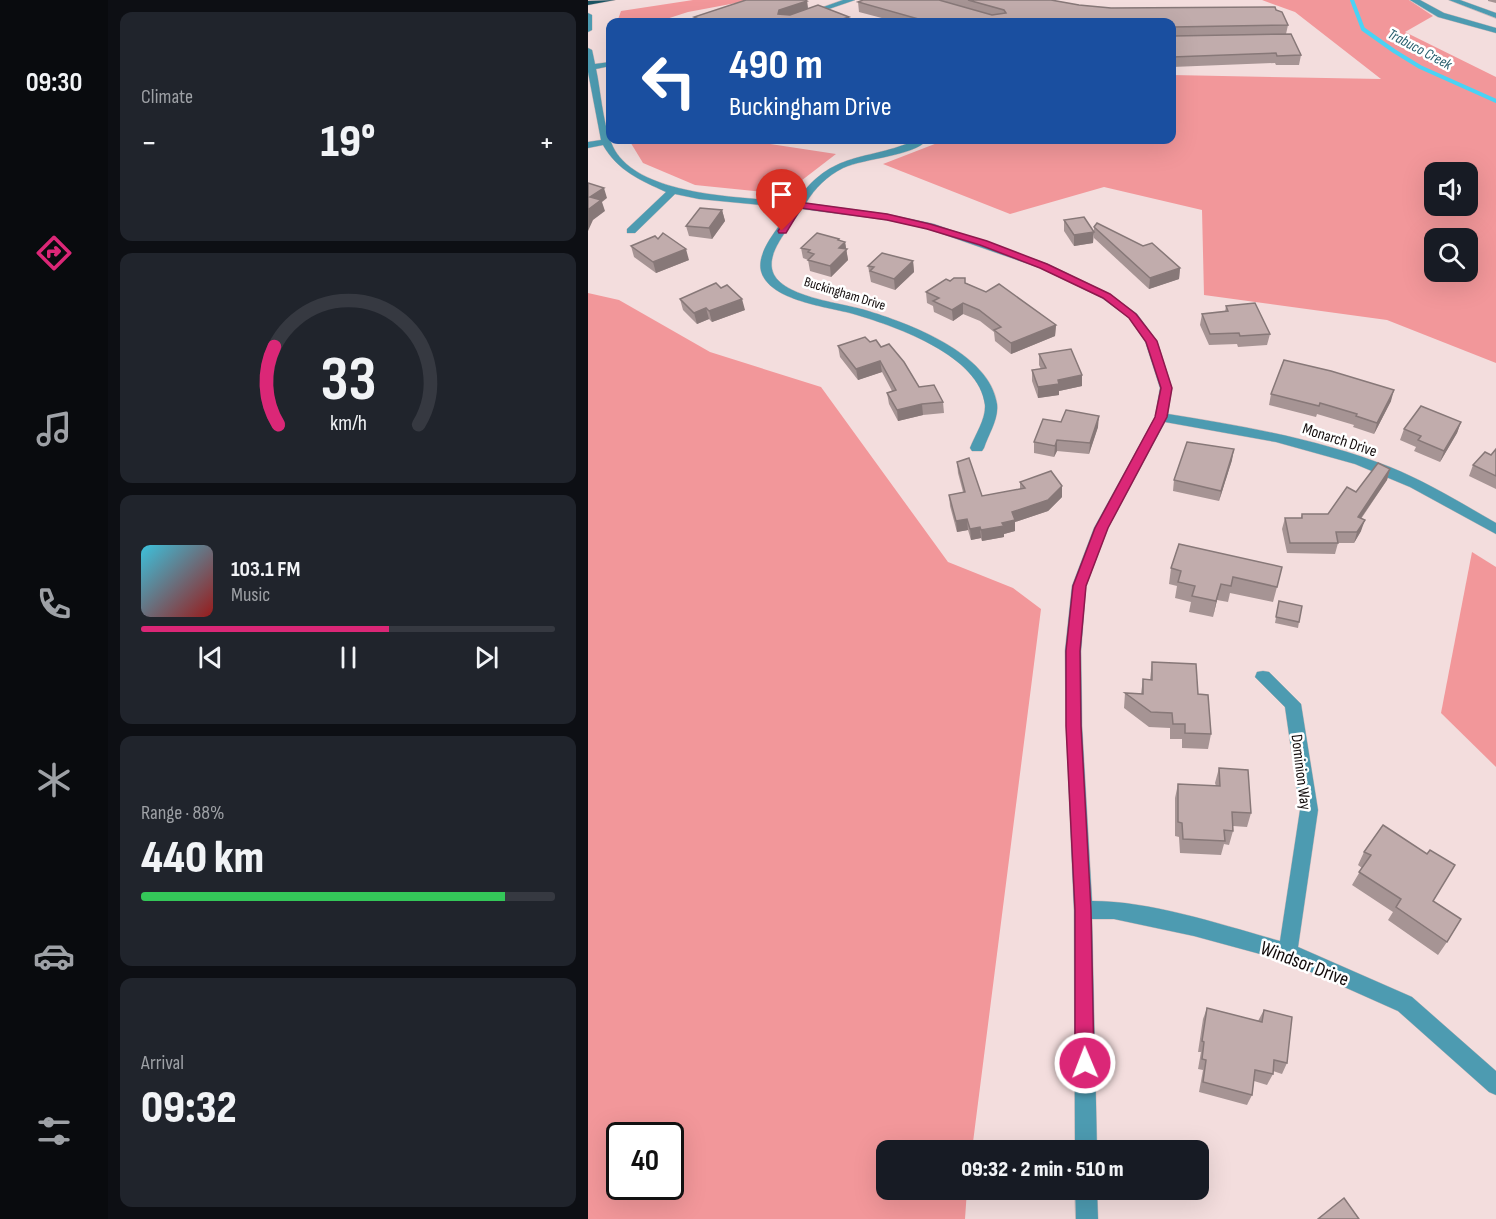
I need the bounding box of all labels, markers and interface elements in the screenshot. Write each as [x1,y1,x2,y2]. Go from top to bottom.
water label: Trabuco Creek [1384,25,1455,74]
text: 490 m [729,40,823,91]
icon: left [630,42,708,120]
text: 09:30 [26,67,82,99]
text: Climate [141,85,193,109]
text: Buckingham Drive [729,91,892,123]
text: 19° [321,115,375,170]
text: − [141,123,157,163]
text: + [539,123,555,163]
map controls [1424,162,1478,282]
button: sound [1424,162,1478,216]
pin [756,169,807,231]
icon: arrive [765,178,798,211]
button: search [1424,228,1478,282]
icon: directions [33,232,75,274]
street label: Buckingham Drive [802,273,888,314]
text: 33 [320,343,376,418]
icon: music [33,408,75,450]
text: km/h [329,412,367,437]
street label: Monarch Drive [1300,419,1379,461]
text: 103.1 FM [231,556,300,583]
icon: phone [33,583,75,625]
text: Music [231,583,270,607]
icon: previous [194,641,227,674]
icon: pause [332,641,365,674]
icon: next [470,641,503,674]
street label: Dominion Way [1286,733,1315,811]
icon: climate [33,759,75,801]
text: Range · 88% [141,801,225,825]
text: 440 km [141,831,264,886]
icon: car [33,935,75,977]
street label: Windsor Drive [1257,936,1352,992]
position arrow [1053,1031,1117,1095]
text: Arrival [141,1051,184,1075]
text: 09:32 [141,1081,237,1136]
icon: filters [33,1110,75,1152]
speed limit sign: 40 [606,1122,684,1200]
text: 09:32 · 2 min · 510 m [961,1156,1124,1183]

